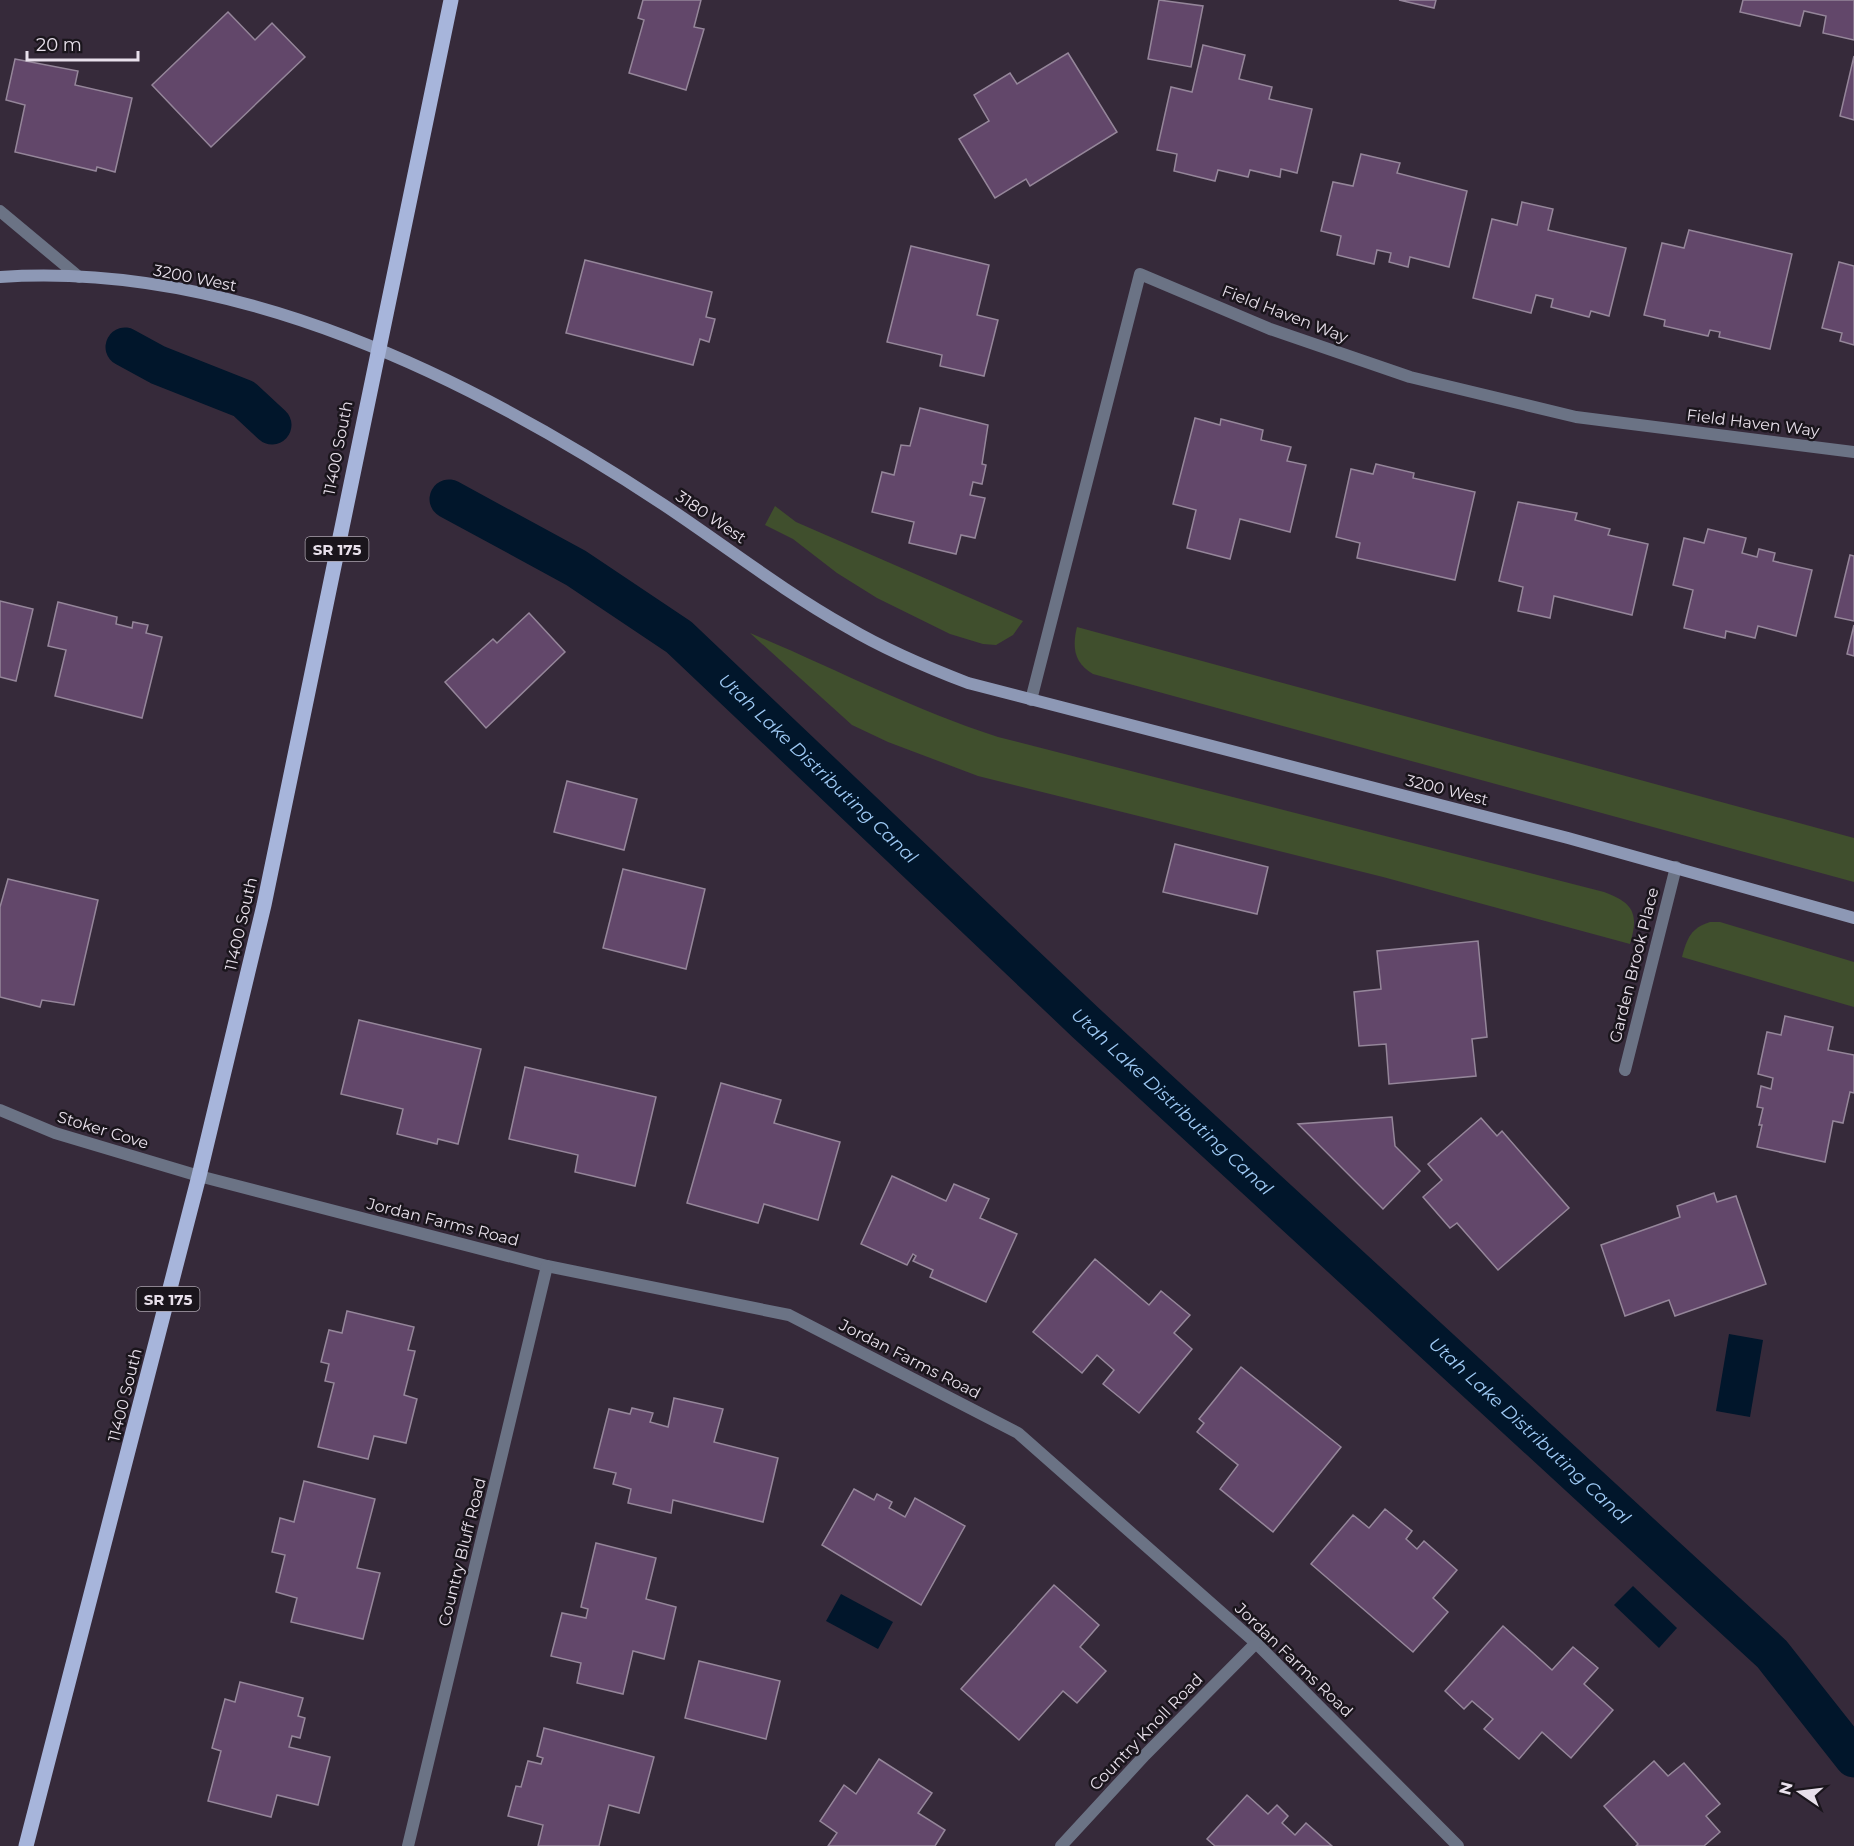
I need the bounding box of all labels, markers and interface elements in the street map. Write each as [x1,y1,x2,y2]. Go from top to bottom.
scale bar [27,24,138,62]
text: 20 m [36,34,82,56]
street label: 3200 West [152,261,239,295]
street label: Field Haven Way [1219,281,1351,347]
street label: 11400 South [320,399,356,497]
street label: Field Haven Way [1686,405,1821,441]
street label: 3180 West [672,487,750,548]
road number: SR 175 [306,537,368,561]
water label: Utah Lake Distributing Canal [714,669,922,868]
street label: 3200 West [1404,771,1491,810]
street label: 11400 South [221,875,261,973]
street label: Garden Brook Place [1606,885,1662,1045]
water label: Utah Lake Distributing Canal [1067,1004,1277,1200]
street label: Stoker Cove [55,1107,151,1153]
street label: Jordan Farms Road [364,1194,521,1250]
road number: SR 175 [136,1287,200,1311]
street label: Jordan Farms Road [835,1315,984,1403]
water label: Utah Lake Distributing Canal [1424,1333,1635,1529]
street label: 11400 South [104,1346,146,1444]
street label: Country Bluff Road [434,1476,490,1628]
street label: Jordan Farms Road [1231,1598,1357,1721]
street label: Country Knoll Road [1085,1670,1207,1794]
north arrow [1770,1762,1830,1822]
text: N [1775,1780,1797,1797]

